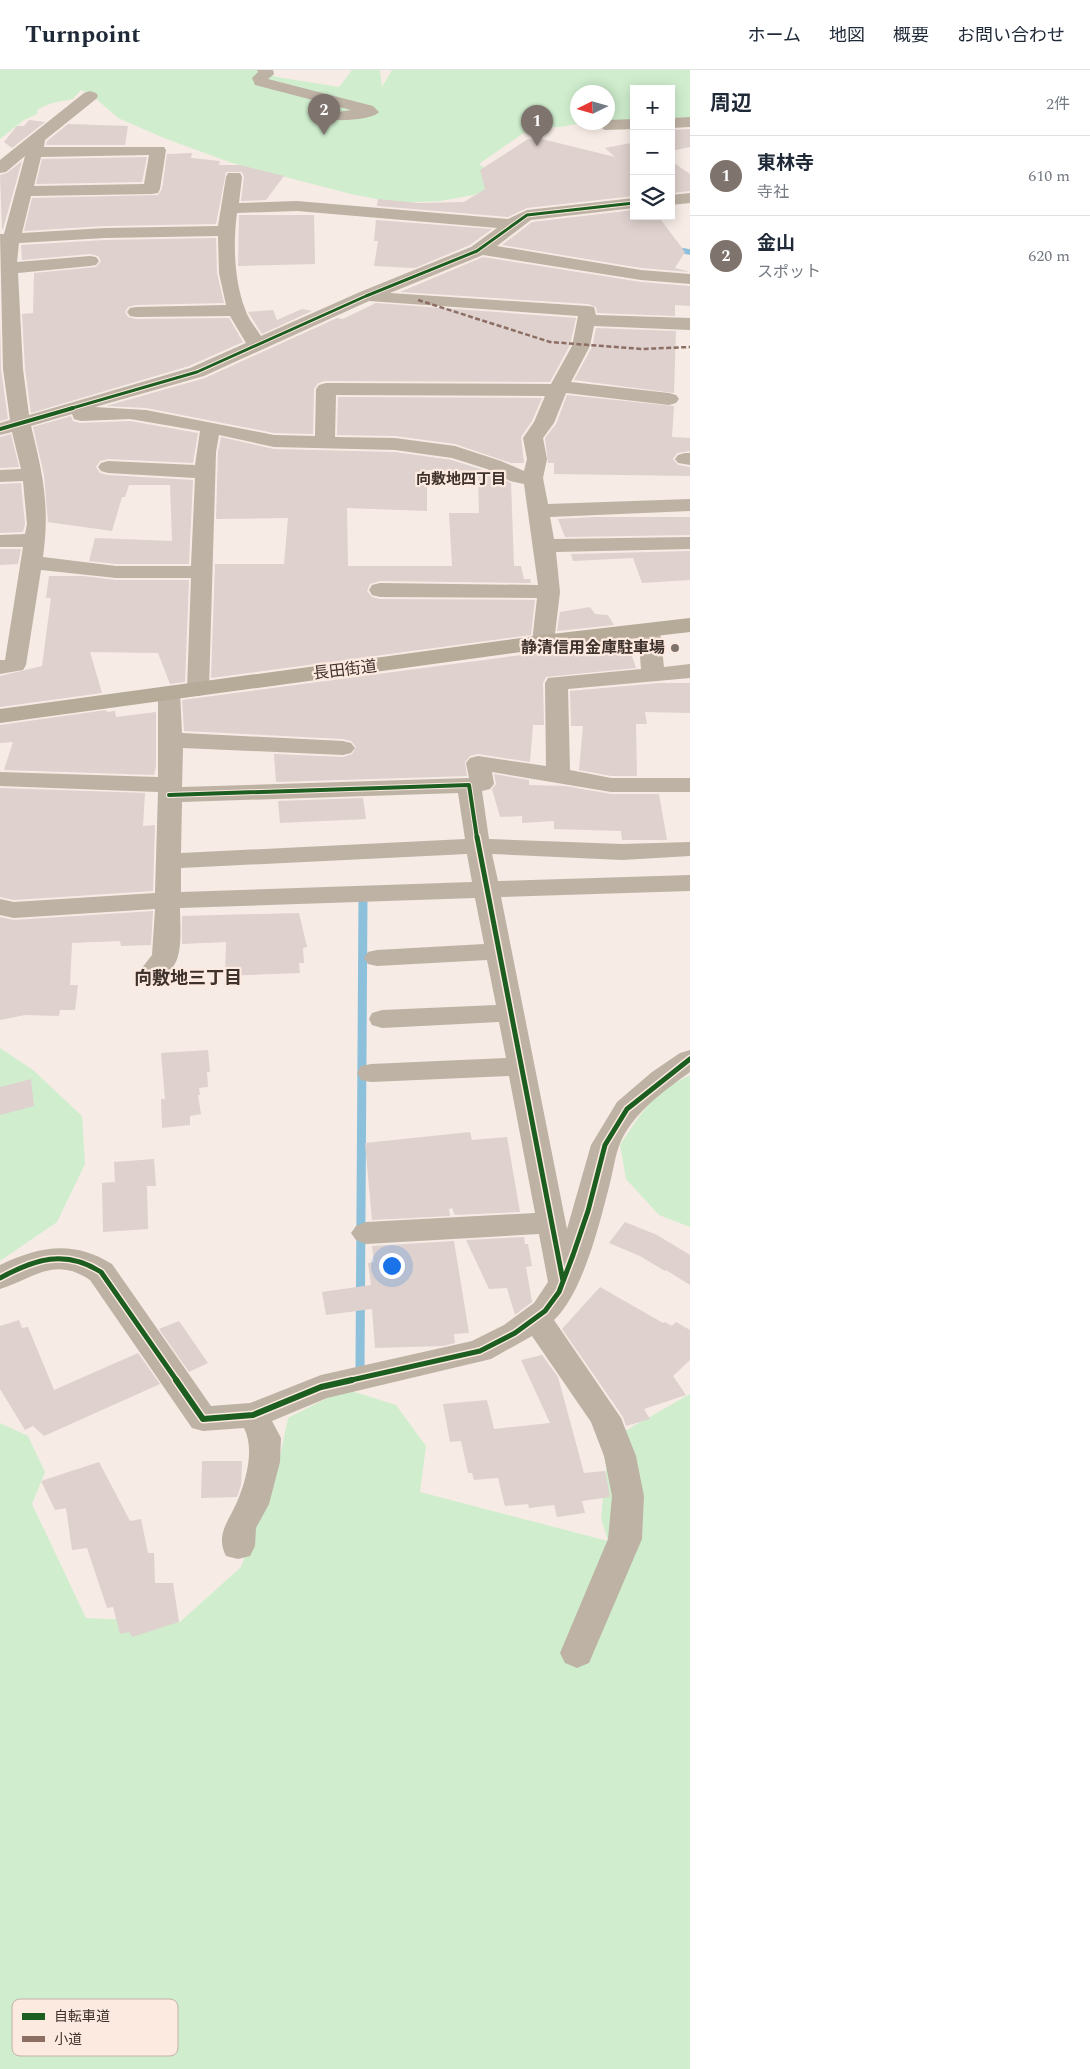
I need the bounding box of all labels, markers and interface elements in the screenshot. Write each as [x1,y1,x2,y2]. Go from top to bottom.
text: Turnpoint [25,17,141,53]
text: ホーム [748,22,801,49]
text: 地図 [829,22,865,49]
text: 概要 [893,22,929,49]
text: お問い合わせ [957,22,1065,49]
north arrow [570,85,615,130]
map controls [630,85,675,220]
button: + [630,85,675,130]
text: 周辺 [710,88,752,120]
text: 2件 [1046,92,1070,116]
pin: 2 [308,94,340,135]
pin: 1 [521,105,553,146]
button: − [630,130,675,175]
text: 東林寺 [757,149,814,178]
text: 1 [722,164,730,188]
text: 610 m [1028,164,1070,188]
button: layers [630,175,675,220]
text: 寺社 [757,180,789,204]
text: 金山 [757,229,795,258]
text: 2 [722,244,730,268]
text: 620 m [1028,244,1070,268]
text: スポット [757,260,821,284]
district label: 向敷地四丁目 [416,468,506,491]
place label: 静清信用金庫駐車場 [521,636,665,660]
marker: 静清信用金庫駐車場 [669,642,681,654]
street label: 長田街道 [312,654,378,686]
district label: 向敷地三丁目 [134,965,242,992]
your location [379,1253,405,1279]
legend [12,1999,178,2056]
text: 自転車道 [54,2006,110,2027]
text: 小道 [54,2029,82,2050]

